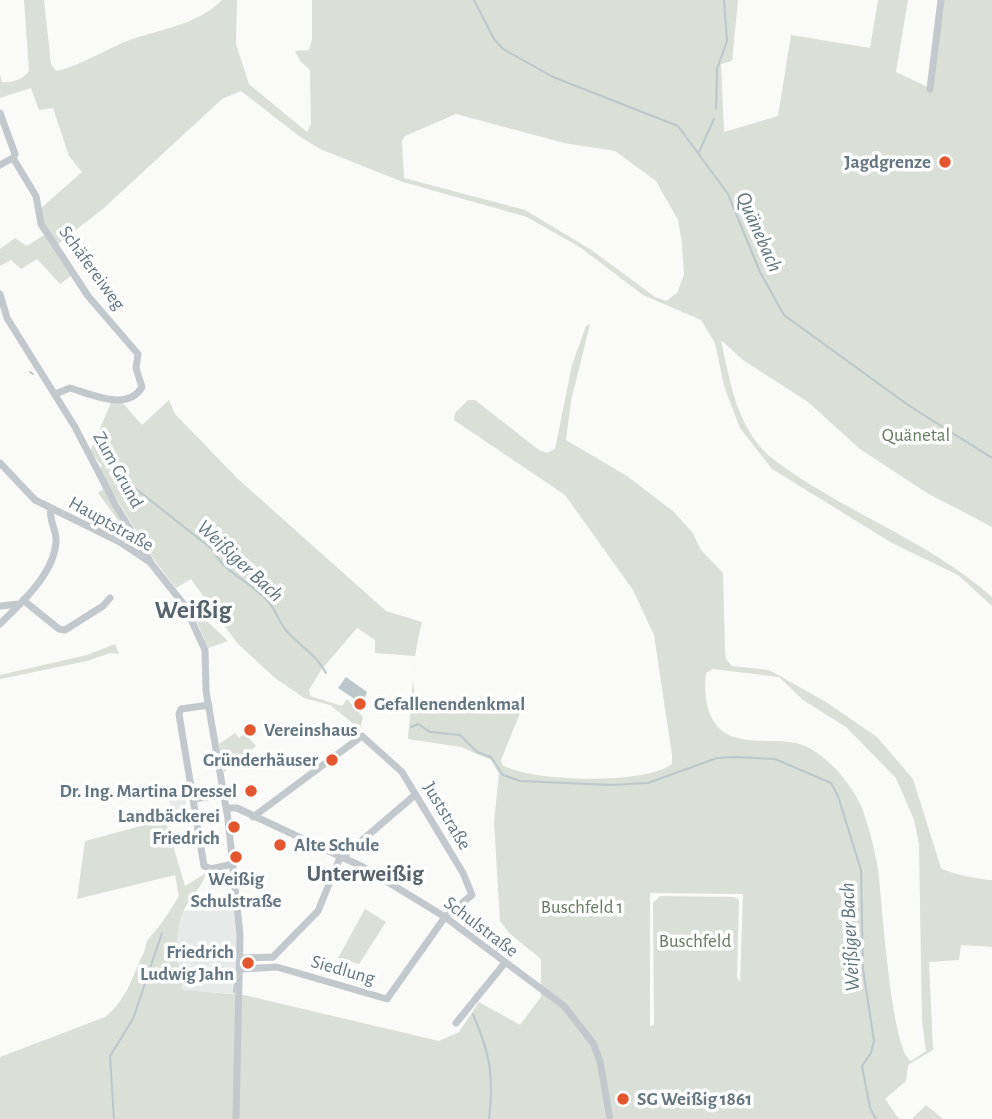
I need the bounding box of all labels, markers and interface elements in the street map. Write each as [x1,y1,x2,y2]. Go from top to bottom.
place label: Jagdgrenze [844,151,931,173]
marker: Jagdgrenze [937,154,953,170]
water label: Quänebach [730,188,788,276]
street label: Schäfereiweg [54,222,130,314]
park label: Quänetal [882,424,950,446]
street label: Zum Grund [88,428,148,512]
street label: Hauptstraße [64,491,158,557]
water label: Weißiger Bach [192,515,288,607]
district label: Weißig [155,594,231,626]
place label: Gefallenendenkmal [374,693,525,715]
marker: Gefallenendenkmal [352,696,368,712]
place label: Vereinshaus [264,719,358,741]
marker: Vereinshaus [242,722,258,738]
place label: Gründerhäuser [203,749,318,771]
marker: Gründerhäuser [324,752,340,768]
street label: Juststraße [418,778,476,854]
place label: Dr. Ing. Martina Dressel [59,780,237,802]
marker: Dr. Ing. Martina Dressel [243,783,259,799]
place label: Landbäckerei Friedrich [118,805,220,849]
marker: Landbäckerei Friedrich [226,819,242,835]
place label: Alte Schule [294,834,379,856]
marker: Alte Schule [272,837,288,853]
marker: Weißig Schulstraße [228,849,244,865]
district label: Unterweißig [306,860,424,888]
place label: Weißig Schulstraße [190,868,282,912]
water label: Weißiger Bach [835,882,865,992]
street label: Schulstraße [439,892,523,962]
park label: Buschfeld 1 [541,896,623,918]
park label: Buschfeld [659,930,731,952]
place label: Friedrich Ludwig Jahn [140,941,234,985]
street label: Siedlung [308,950,378,990]
marker: Friedrich Ludwig Jahn [240,955,256,971]
place label: SG Weißig 1861 [637,1088,752,1110]
marker: SG Weißig 1861 [615,1091,631,1107]

